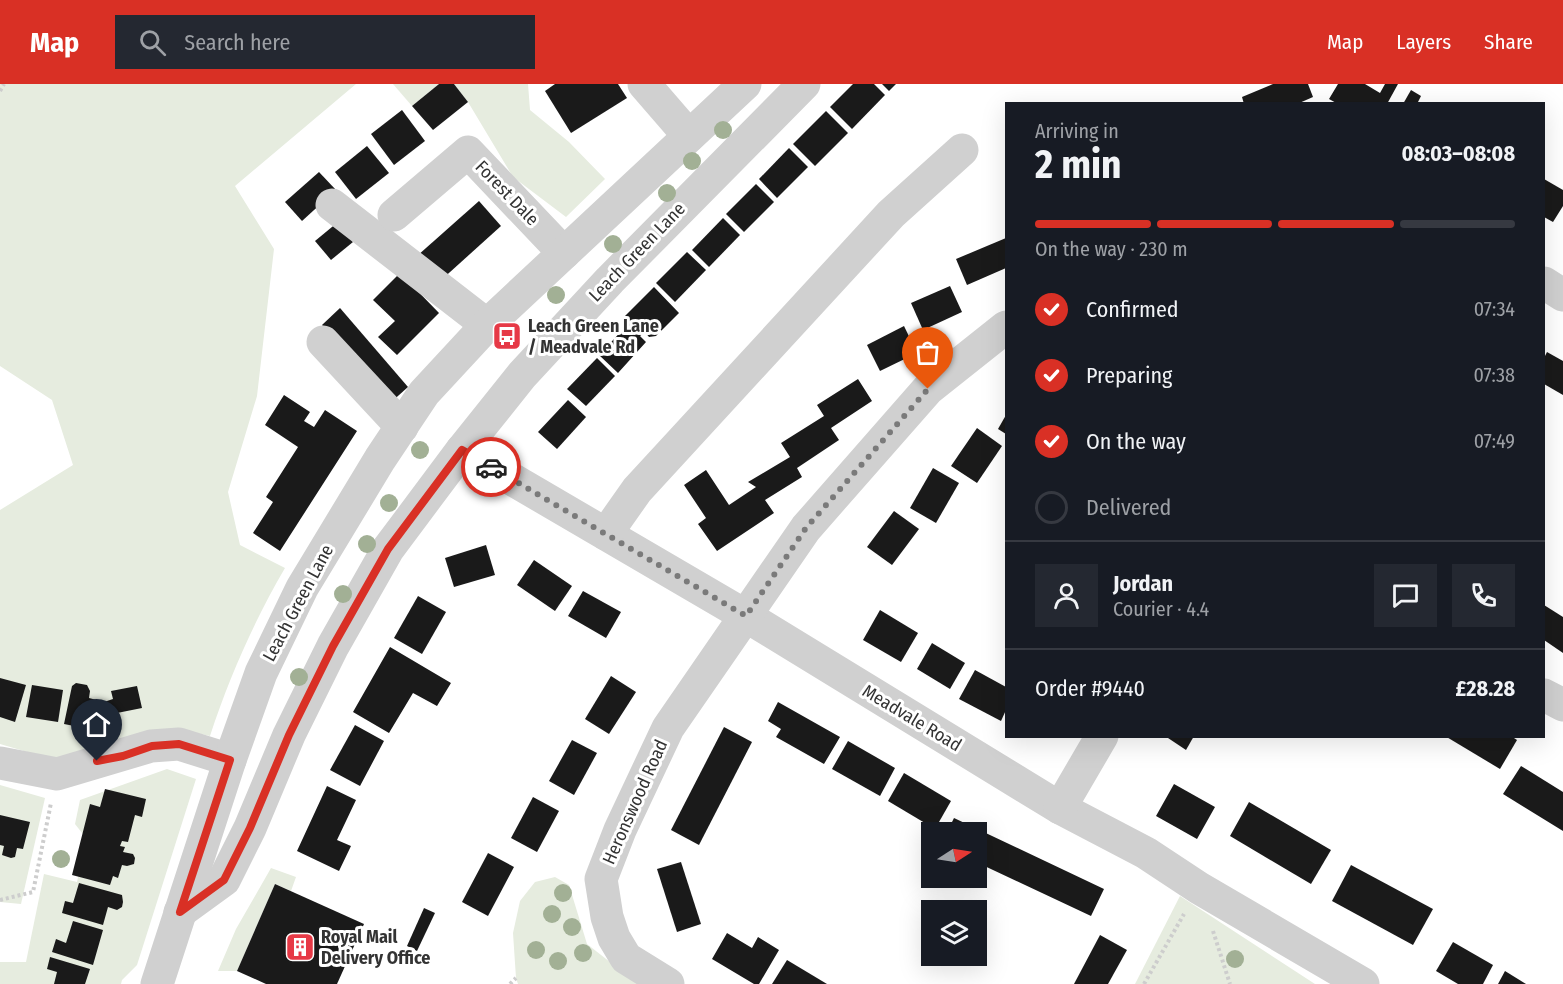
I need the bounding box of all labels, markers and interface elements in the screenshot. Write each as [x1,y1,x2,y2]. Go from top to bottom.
search box [115,15,535,69]
text: Map [30,26,79,59]
icon: search [136,26,169,59]
text: Search here [184,29,290,56]
text: Map [1327,29,1363,55]
text: Layers [1396,29,1451,55]
text: Share [1484,29,1533,55]
text: Arriving in [1035,119,1119,143]
text: 08:03–08:08 [1401,140,1515,167]
text: 2 min [1035,142,1121,188]
street label: Forest Dale [471,156,543,230]
street label: Leach Green Lane [584,198,690,306]
text: On the way · 230 m [1035,237,1188,261]
icon: check [1035,293,1068,326]
text: Confirmed [1086,296,1179,323]
text: 07:34 [1474,297,1515,321]
place label: Leach Green Lane / Meadvale Rd [528,315,659,358]
bus stop icon: Leach Green Lane / Meadvale Rd [491,320,523,352]
pin [902,327,953,389]
icon: bag [911,336,944,369]
icon: check [1035,359,1068,392]
text: Preparing [1086,362,1172,389]
text: 07:38 [1473,363,1515,387]
icon: check [1035,425,1068,458]
text: On the way [1086,428,1186,455]
text: 07:49 [1474,429,1515,453]
courier [461,437,521,497]
icon: car [475,451,508,484]
text: Delivered [1086,494,1171,521]
street label: Leach Green Lane [258,541,338,665]
button: person [1035,564,1098,627]
button: chat [1374,564,1437,627]
button: phone [1452,564,1515,627]
text: Jordan [1113,570,1173,597]
text: Courier · 4.4 [1113,597,1209,621]
text: Order #9440 [1035,675,1145,702]
text: £28.28 [1456,675,1515,702]
street label: Meadvale Road [859,680,965,756]
pin [71,699,122,761]
icon: home [80,708,113,741]
street label: Heronswood Road [598,736,672,868]
north arrow [921,822,987,888]
map controls [921,822,987,966]
button: layers [921,900,987,966]
place label: Royal Mail Delivery Office [321,926,431,969]
building icon: Royal Mail Delivery Office [284,931,316,963]

